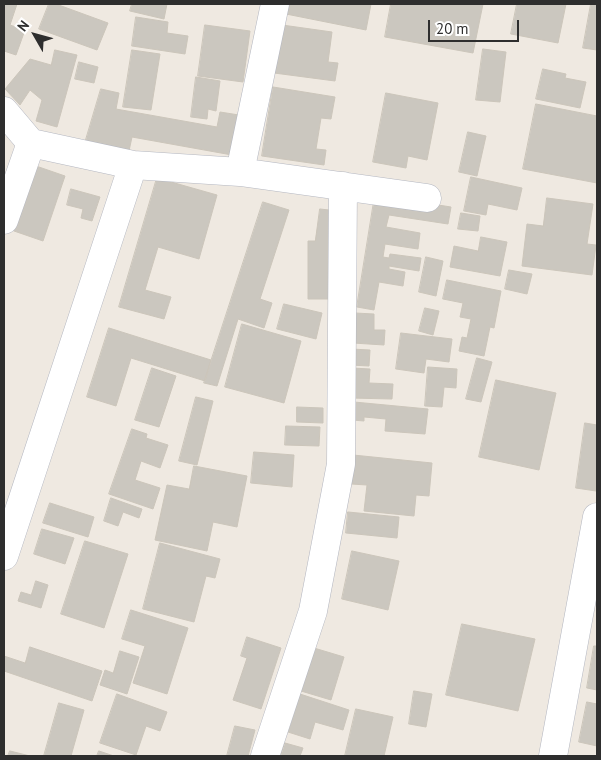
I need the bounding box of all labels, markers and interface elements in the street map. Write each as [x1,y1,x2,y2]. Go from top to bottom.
north arrow [10,10,60,60]
scale bar [431,10,522,42]
text: N [13,17,33,35]
text: 20 m [436,19,469,38]

